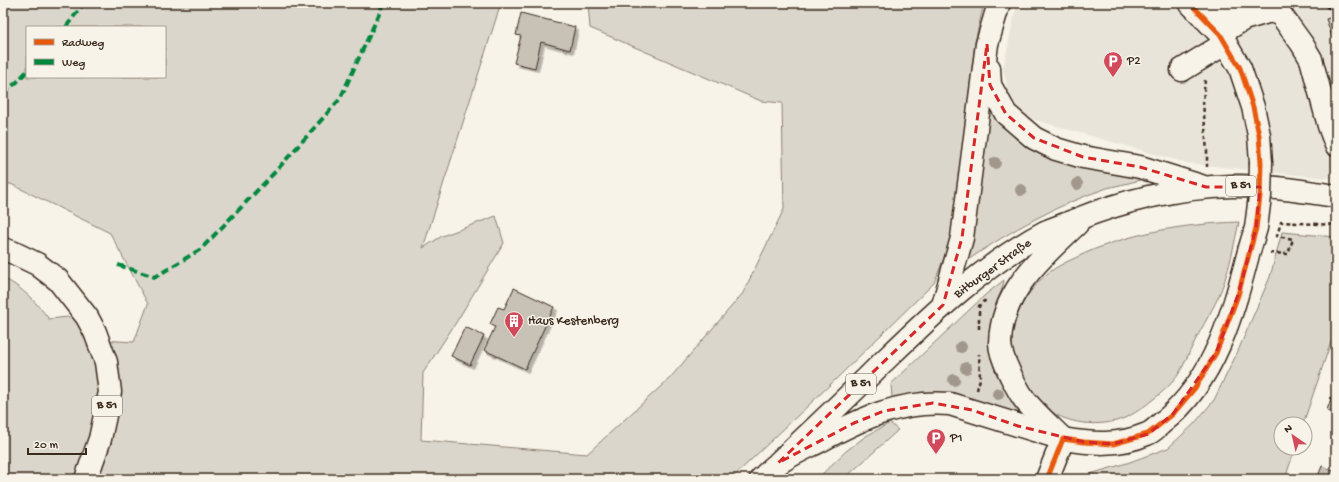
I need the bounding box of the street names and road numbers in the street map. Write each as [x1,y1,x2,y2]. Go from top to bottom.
road number: B 51 [1226,176,1256,196]
street label: Bitburger Straße [951,236,1035,303]
road number: B 51 [846,374,876,394]
road number: B 51 [92,396,122,416]

